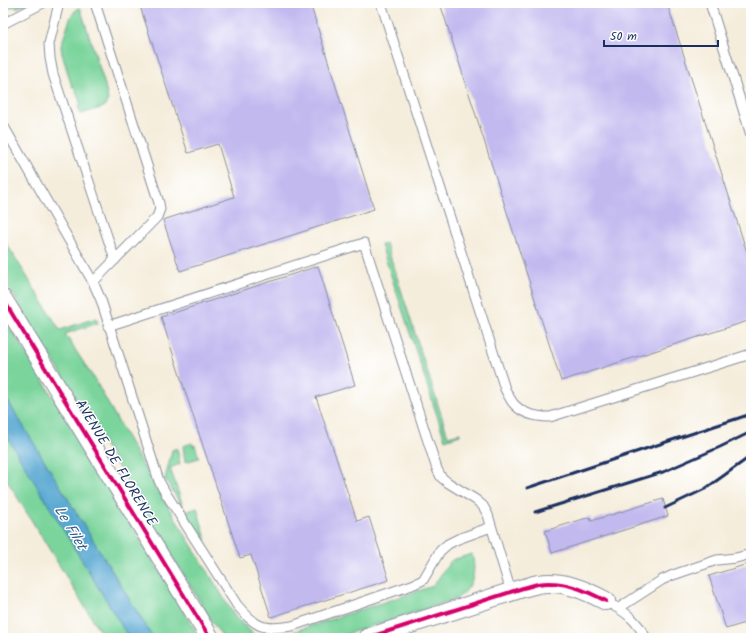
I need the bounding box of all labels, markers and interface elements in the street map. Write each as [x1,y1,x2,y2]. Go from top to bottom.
scale bar [604,22,718,48]
text: 50 m [610,27,637,46]
street label: AVENUE DE FLORENCE [69,395,163,531]
water label: Le Filet [47,501,94,557]

